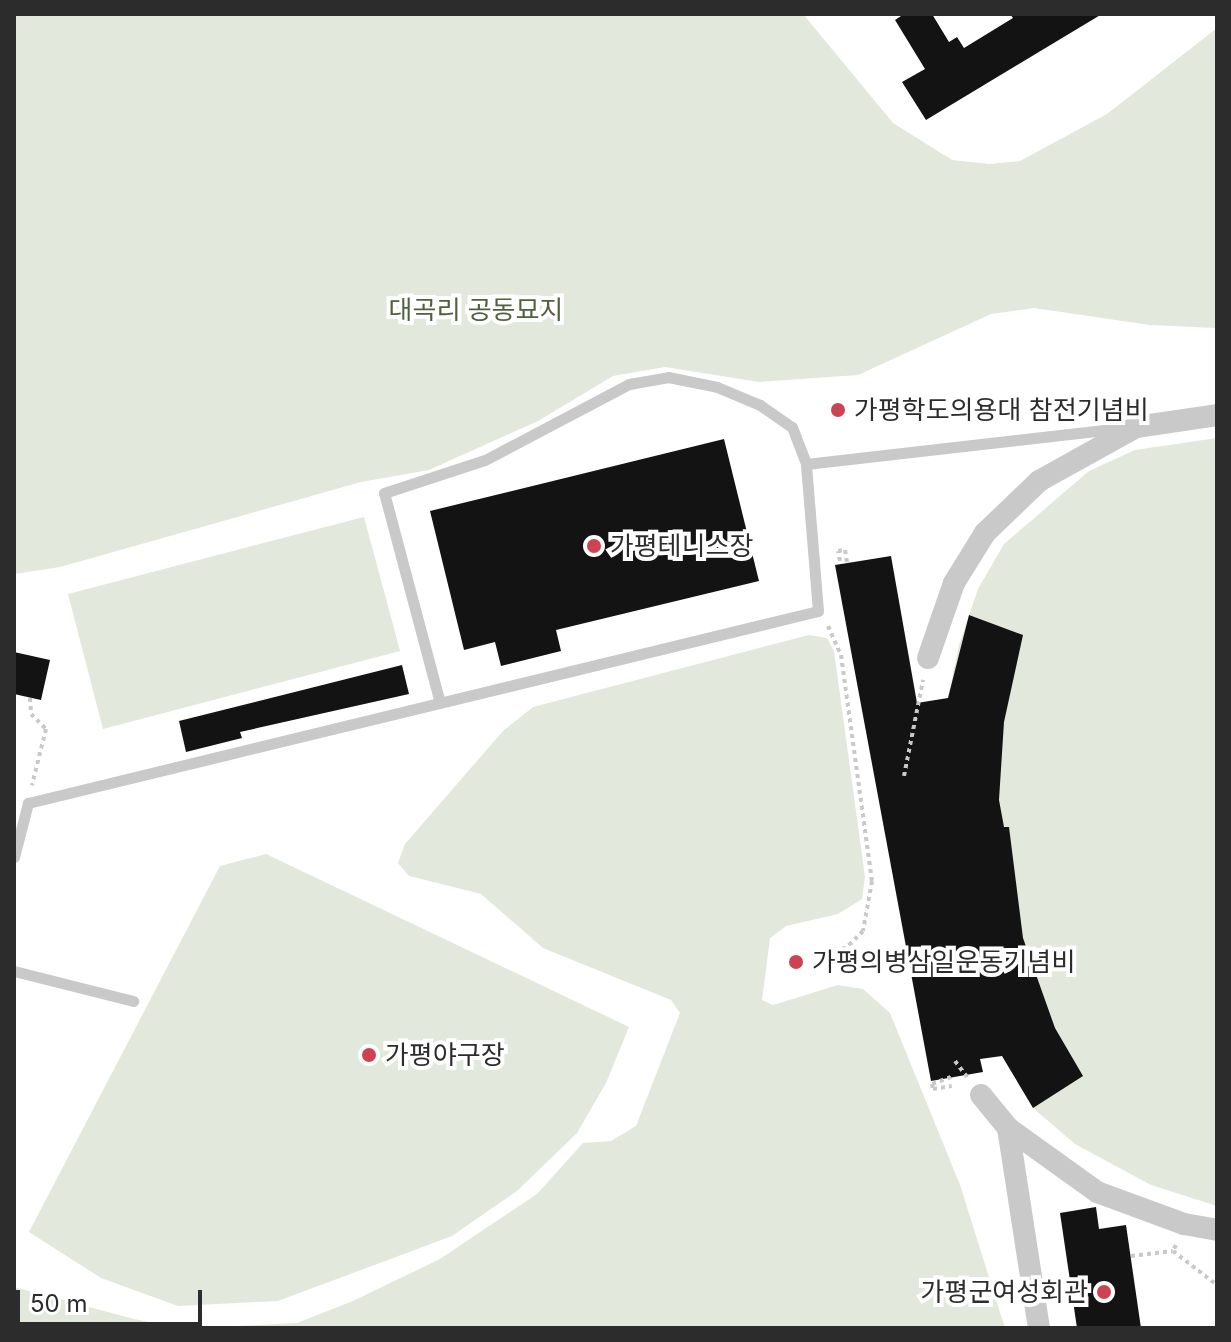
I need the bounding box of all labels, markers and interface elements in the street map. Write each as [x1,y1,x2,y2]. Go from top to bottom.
park label: 대곡리 공동묘지 [389,294,563,326]
place label: 가평학도의용대 참전기념비 [854,394,1148,426]
marker: 가평학도의용대 참전기념비 [829,401,847,419]
place label: 가평테니스장 [610,530,754,562]
marker: 가평테니스장 [585,537,603,555]
place label: 가평의병삼일운동기념비 [812,946,1075,978]
marker: 가평의병삼일운동기념비 [787,953,805,971]
place label: 가평야구장 [385,1039,505,1071]
marker: 가평야구장 [360,1046,378,1064]
scale bar [20,1274,206,1324]
place label: 가평군여성회관 [921,1276,1088,1308]
marker: 가평군여성회관 [1095,1283,1113,1301]
text: 50 m [30,1289,88,1318]

